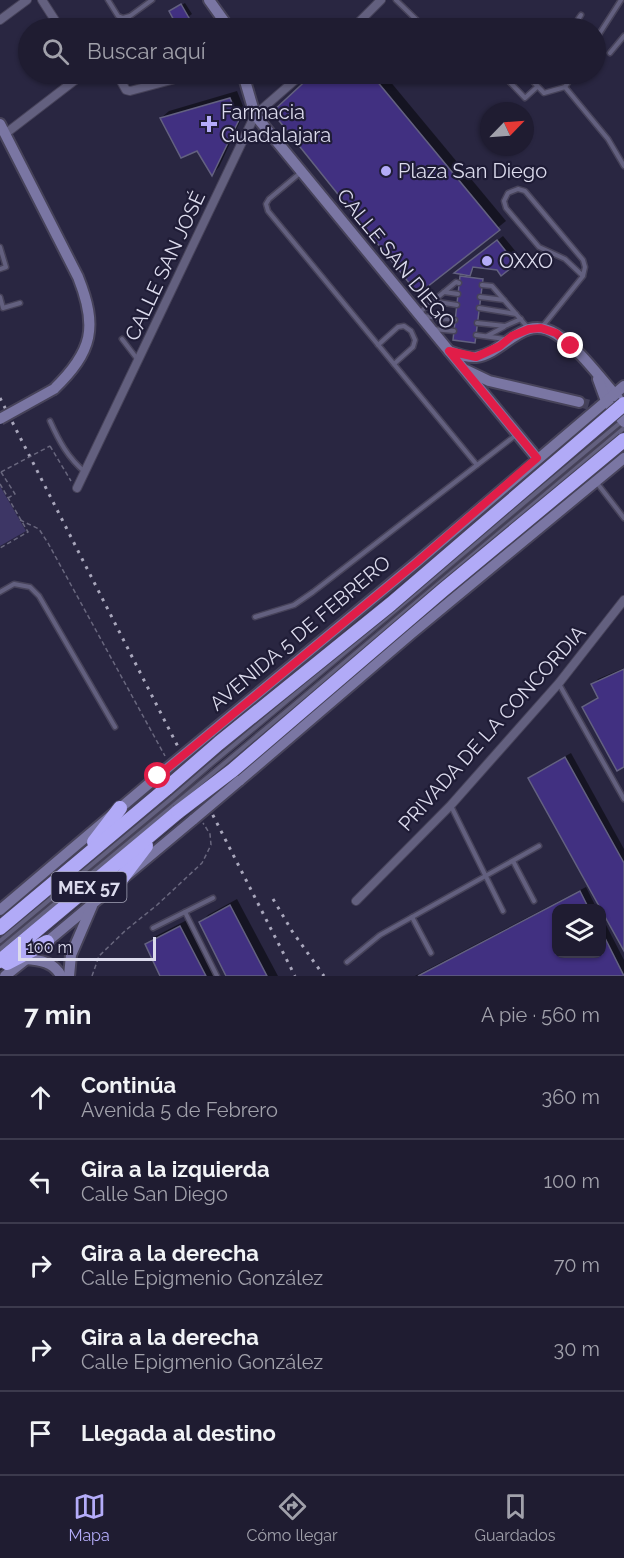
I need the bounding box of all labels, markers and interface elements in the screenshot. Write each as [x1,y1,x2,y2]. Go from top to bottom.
search box [18,18,606,84]
icon: search [39,35,72,68]
text: Buscar aquí [87,38,206,64]
place label: Farmacia Guadalajara [221,100,331,147]
north arrow [480,102,534,156]
marker: Farmacia Guadalajara [202,117,216,131]
place label: Plaza San Diego [398,159,547,183]
marker: Plaza San Diego [379,164,393,178]
street label: CALLE SAN DIEGO [332,184,460,334]
street label: CALLE SAN JOSÉ [120,188,210,344]
place label: OXXO [499,249,553,273]
marker: OXXO [480,254,494,268]
route end [557,332,583,358]
street label: AVENIDA 5 DE FEBRERO [205,550,395,716]
street label: PRIVADA DE LA CONCORDIA [393,620,591,836]
route start [144,762,170,788]
road number: MEX 57 [52,872,127,902]
map controls [552,904,606,958]
button: layers [552,904,606,958]
scale bar [18,934,156,962]
text: 100 m [27,938,72,957]
text: 7 min [24,1000,91,1030]
text: A pie · 560 m [481,1003,600,1027]
text: Continúa [81,1072,176,1098]
icon: ahead [24,1081,57,1114]
text: 360 m [542,1085,600,1109]
text: Avenida 5 de Febrero [81,1098,278,1122]
text: Gira a la izquierda [81,1156,270,1182]
icon: left [24,1165,57,1198]
text: 100 m [543,1169,600,1193]
text: Calle San Diego [81,1182,228,1206]
text: Gira a la derecha [81,1240,259,1266]
icon: right [24,1249,57,1282]
text: 70 m [554,1253,600,1277]
text: Calle Epigmenio González [81,1266,323,1290]
text: Gira a la derecha [81,1324,259,1350]
icon: right [24,1333,57,1366]
text: 30 m [554,1337,600,1361]
text: Calle Epigmenio González [81,1350,323,1374]
icon: arrive [24,1417,57,1450]
text: Llegada al destino [81,1420,276,1446]
tab: Mapa [68,1490,110,1545]
tab: Cómo llegar [247,1490,338,1545]
tab: Guardados [475,1490,556,1545]

